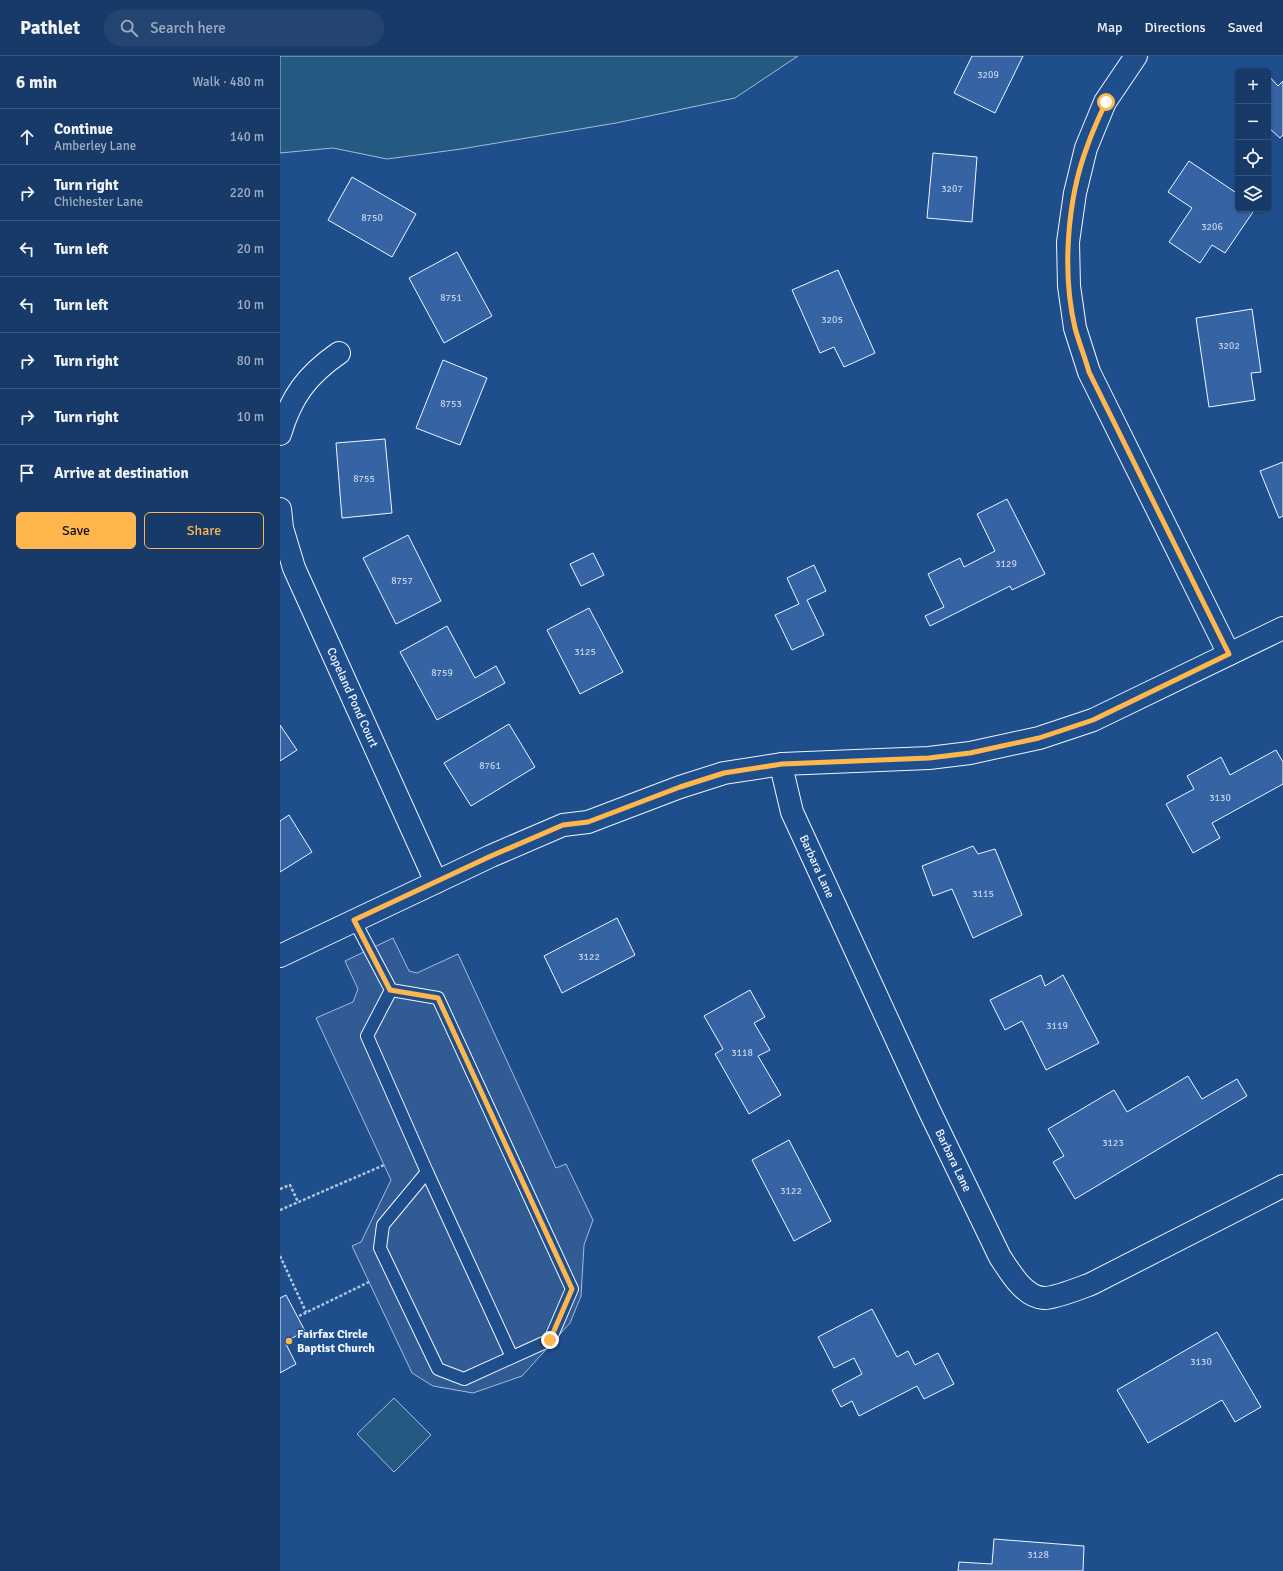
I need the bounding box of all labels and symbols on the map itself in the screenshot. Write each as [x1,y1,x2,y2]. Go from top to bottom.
house number: 3209 [977,69,999,81]
route start [1097,93,1115,111]
house number: 3207 [941,183,963,195]
house number: 8750 [361,212,383,224]
house number: 3206 [1201,221,1223,233]
house number: 8751 [440,292,462,304]
house number: 3205 [821,314,843,326]
house number: 3202 [1218,340,1240,352]
house number: 8753 [440,398,462,410]
house number: 8755 [353,473,375,485]
house number: 3129 [995,558,1017,570]
house number: 8757 [391,575,413,587]
street label: Copeland Pond Court [323,645,381,750]
house number: 3125 [574,646,596,658]
house number: 8759 [431,667,453,679]
house number: 8761 [479,760,501,772]
house number: 3130 [1209,792,1231,804]
street label: Barbara Lane [796,833,838,901]
house number: 3115 [972,888,994,900]
house number: 3122 [578,951,600,963]
house number: 3119 [1046,1020,1068,1032]
house number: 3118 [731,1047,753,1059]
street label: Barbara Lane [931,1127,974,1194]
house number: 3123 [1102,1137,1124,1149]
house number: 3122 [780,1185,802,1197]
place label: Fairfax Circle Baptist Church [297,1327,375,1356]
route end [541,1331,559,1349]
marker: Fairfax Circle Baptist Church [284,1336,294,1346]
house number: 3130 [1190,1356,1212,1368]
house number: 3128 [1027,1549,1049,1561]

